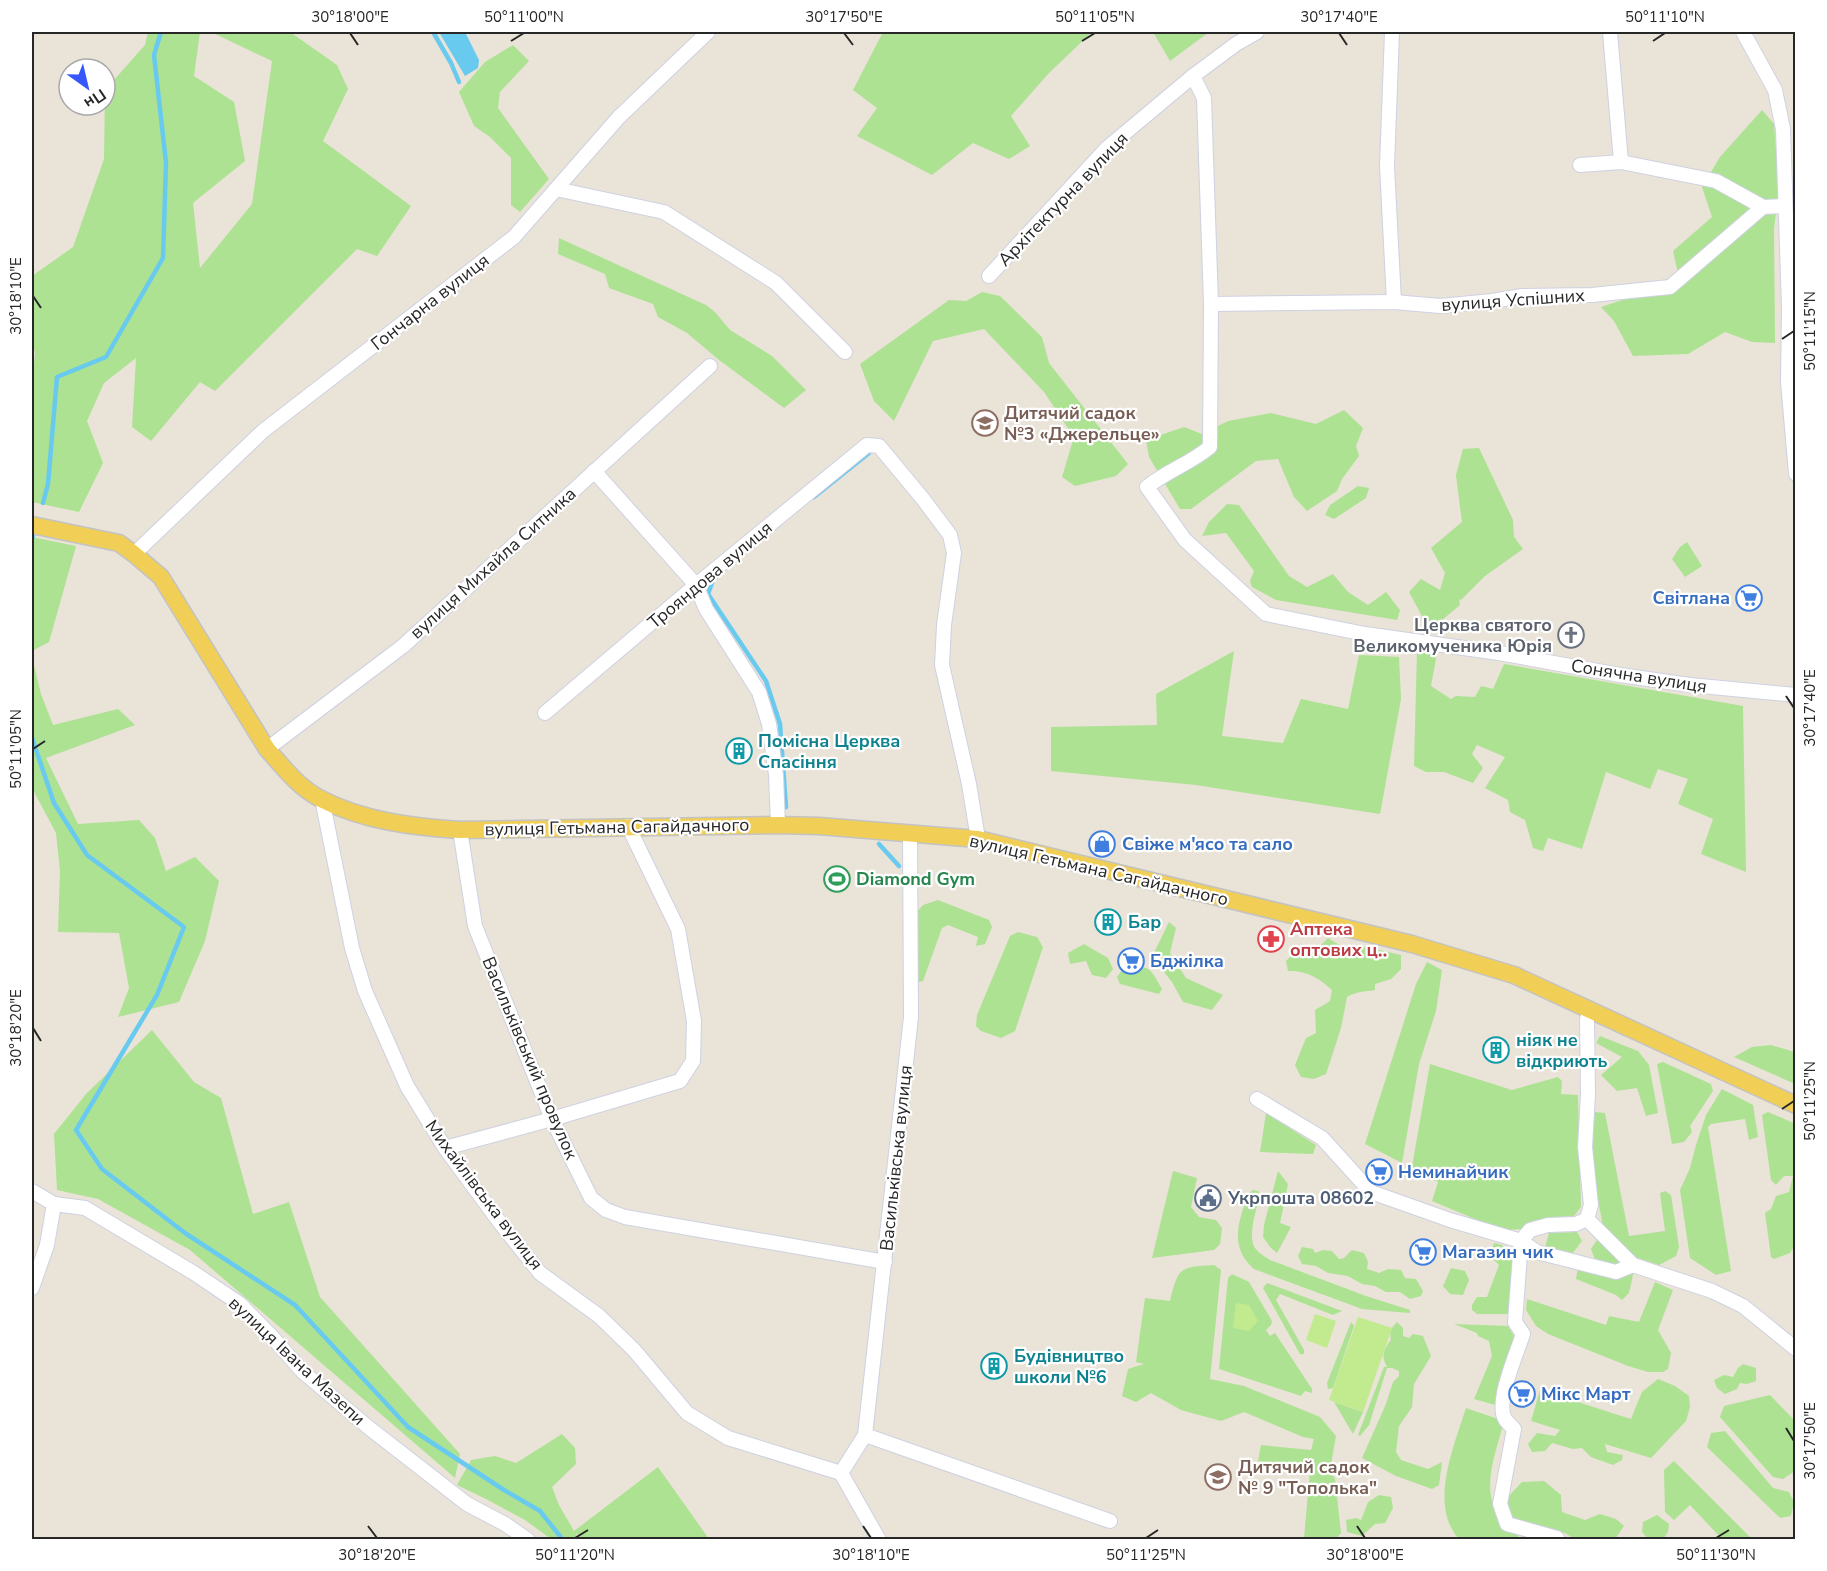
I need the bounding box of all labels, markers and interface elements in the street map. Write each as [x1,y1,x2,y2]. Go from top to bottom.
text: 30°18'00"E [311,7,389,27]
text: 50°11'00"N [484,7,564,27]
text: 30°17'50"E [805,7,883,27]
text: 50°11'05"N [1055,7,1135,27]
text: 30°17'40"E [1300,7,1378,27]
text: 50°11'10"N [1625,7,1705,27]
north arrow [57,57,117,117]
text: Пн [80,83,110,114]
street label: Архітектурна вулиця [993,127,1133,271]
street label: Гончарна вулиця [366,248,494,356]
text: 30°18'10"E [6,257,26,335]
street label: вулиця Успішних [1441,283,1586,317]
text: 50°11'15"N [1800,291,1820,371]
place label: Дитячий садок №3 «Джерельце» [1004,401,1160,446]
school or university icon: Дитячий садок №3 «Джерельце» [970,408,1000,438]
street label: вулиця Михайла Ситника [405,482,581,644]
street label: Трояндова вулиця [643,516,777,634]
supermarket icon: Світлана [1734,583,1764,613]
place label: Світлана [1652,586,1730,610]
place label: Церква святого Великомученика Юрія [1353,613,1552,658]
church icon: Церква святого Великомученика Юрія [1556,620,1586,650]
street label: Сонячна вулиця [1569,653,1709,699]
text: 30°17'40"E [1800,669,1820,747]
text: 50°11'05"N [6,709,26,789]
place label: Помісна Церква Спасіння [758,729,900,774]
building icon: Помісна Церква Спасіння [724,736,754,766]
street label: вулиця Гетьмана Сагайдачного [484,813,750,841]
street label: вулиця Гетьмана Сагайдачного [967,829,1231,911]
shop icon: Свіже м'ясо та сало [1087,829,1117,859]
place label: Свіже м'ясо та сало [1122,832,1293,856]
sports icon: Diamond Gym [822,864,852,894]
place label: Diamond Gym [856,867,975,891]
building icon: Бар [1093,907,1123,937]
place label: Бар [1128,910,1161,934]
place label: Аптека оптових ц‥ [1290,917,1387,962]
pharmacy icon: Аптека оптових ц‥ [1256,924,1286,954]
supermarket icon: Бджілка [1116,946,1146,976]
place label: Бджілка [1150,949,1224,973]
street label: Васильківський провулок [476,953,584,1163]
text: 30°18'20"E [6,989,26,1067]
place label: ніяк не відкриють [1516,1028,1607,1073]
building icon: ніяк не відкриють [1481,1035,1511,1065]
text: 50°11'25"N [1800,1061,1820,1141]
street label: Васильківська вулиця [874,1064,918,1252]
street label: Михайлівська вулиця [420,1115,548,1275]
supermarket icon: Неминайчик [1364,1157,1394,1187]
place label: Неминайчик [1398,1160,1509,1184]
public building icon: Укрпошта 08602 [1193,1183,1223,1213]
place label: Укрпошта 08602 [1227,1186,1374,1210]
supermarket icon: Магазин чик [1408,1237,1438,1267]
place label: Магазин чик [1442,1240,1554,1264]
street label: вулиця Івана Мазепи [224,1291,370,1431]
place label: Будівництво школи №6 [1014,1344,1124,1389]
building icon: Будівництво школи №6 [979,1351,1009,1381]
supermarket icon: Мікс Март [1507,1379,1537,1409]
place label: Мікс Март [1541,1382,1631,1406]
text: 30°17'50"E [1800,1402,1820,1480]
place label: Дитячий садок № 9 "Тополька" [1238,1455,1377,1500]
school or university icon: Дитячий садок № 9 "Тополька" [1203,1462,1233,1492]
text: 30°18'20"E [338,1545,416,1565]
text: 50°11'20"N [535,1545,615,1565]
text: 30°18'10"E [832,1545,910,1565]
text: 50°11'25"N [1106,1545,1186,1565]
text: 30°18'00"E [1326,1545,1404,1565]
text: 50°11'30"N [1676,1545,1756,1565]

